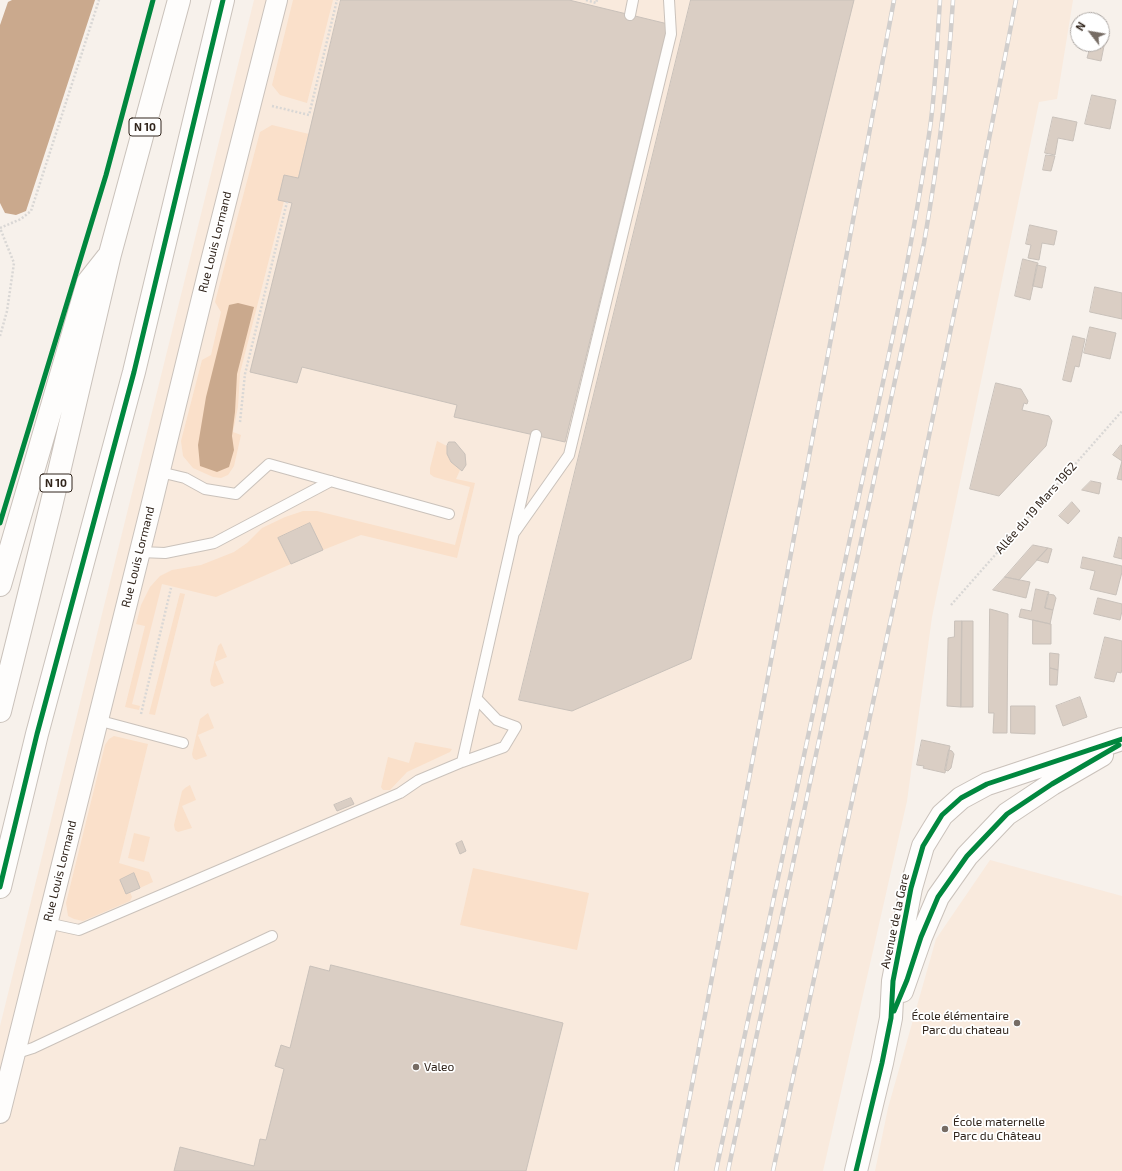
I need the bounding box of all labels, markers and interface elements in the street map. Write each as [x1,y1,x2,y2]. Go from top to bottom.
north arrow [1070,12,1110,52]
text: N [1073,19,1088,33]
road number: N 10 [129,118,161,136]
street label: Rue Louis Lormand [195,190,235,294]
street label: Allée du 19 Mars 1962 [992,459,1080,557]
road number: N 10 [40,474,72,492]
street label: Rue Louis Lormand [118,505,158,609]
street label: Rue Louis Lormand [40,819,80,923]
street label: Avenue de la Gare [878,872,912,970]
place label: École élémentaire Parc du chateau [911,1009,1009,1037]
marker: École élémentaire Parc du chateau [1012,1018,1022,1028]
place label: Valeo [424,1060,454,1074]
marker: Valeo [411,1062,421,1072]
place label: École maternelle Parc du Château [953,1115,1045,1143]
marker: École maternelle Parc du Château [940,1124,950,1134]

